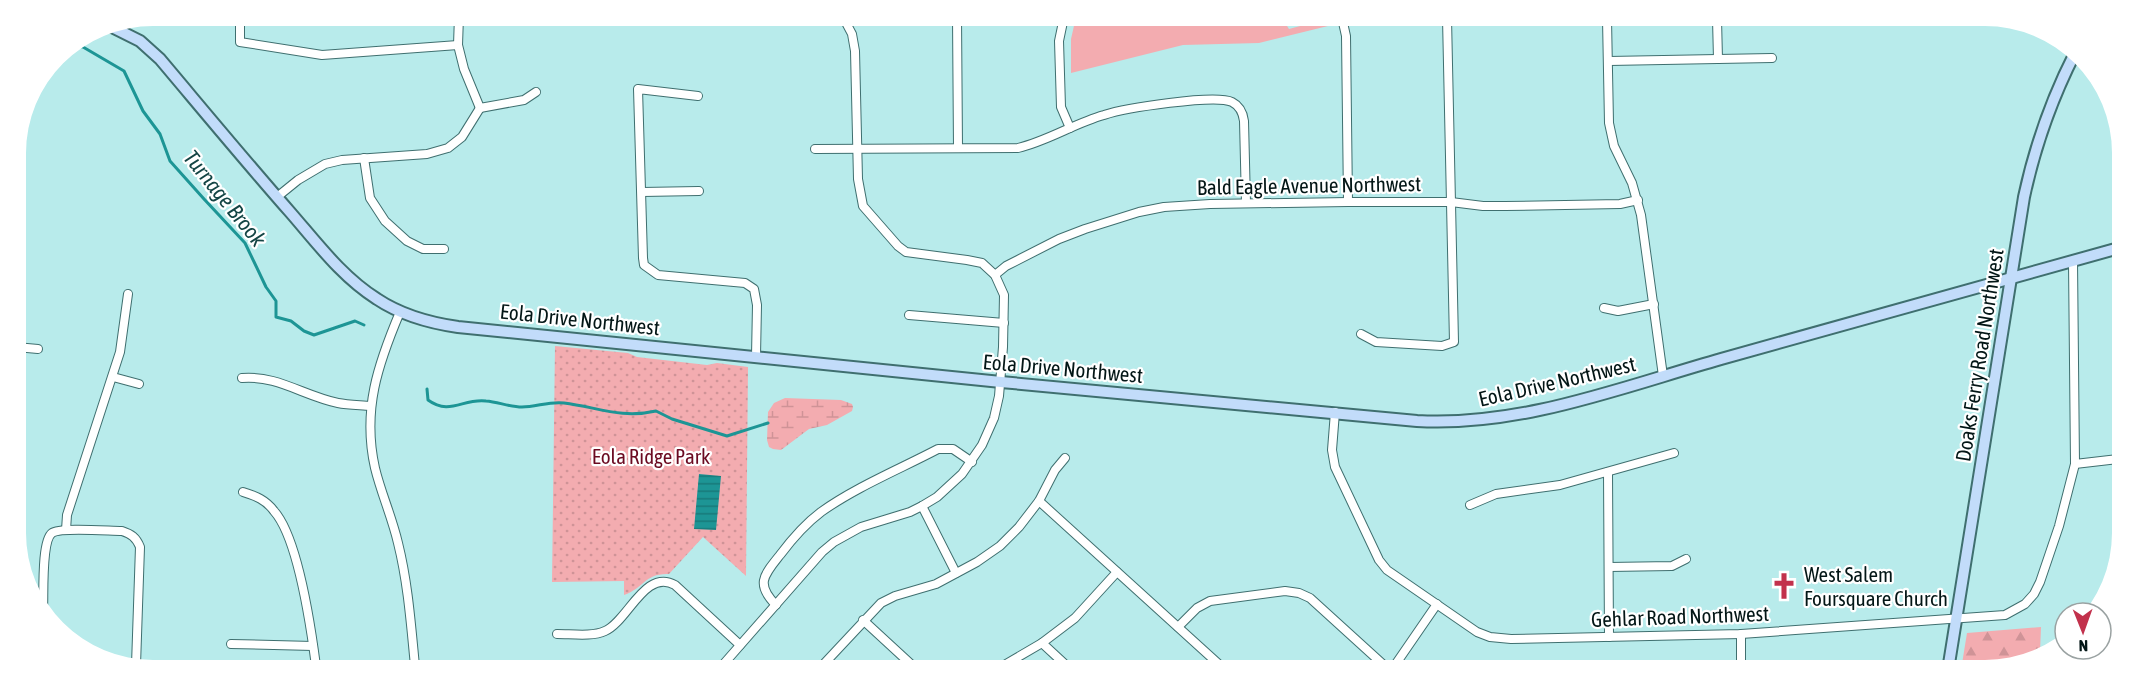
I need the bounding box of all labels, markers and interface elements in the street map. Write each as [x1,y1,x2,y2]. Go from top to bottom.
water label: Turnage Brook [178,145,272,252]
street label: Bald Eagle Avenue Northwest [1197,171,1421,199]
street label: Doaks Ferry Road Northwest [1950,247,2008,463]
street label: Eola Drive Northwest [499,299,661,339]
street label: Eola Drive Northwest [982,349,1144,387]
street label: Eola Drive Northwest [1476,351,1638,411]
park label: Eola Ridge Park [592,444,710,468]
place label: West Salem Foursquare Church [1804,562,1948,610]
church icon: West Salem Foursquare Church [1769,571,1799,601]
street label: Gehlar Road Northwest [1591,601,1769,631]
north arrow [2053,601,2113,661]
text: N [2078,637,2088,655]

